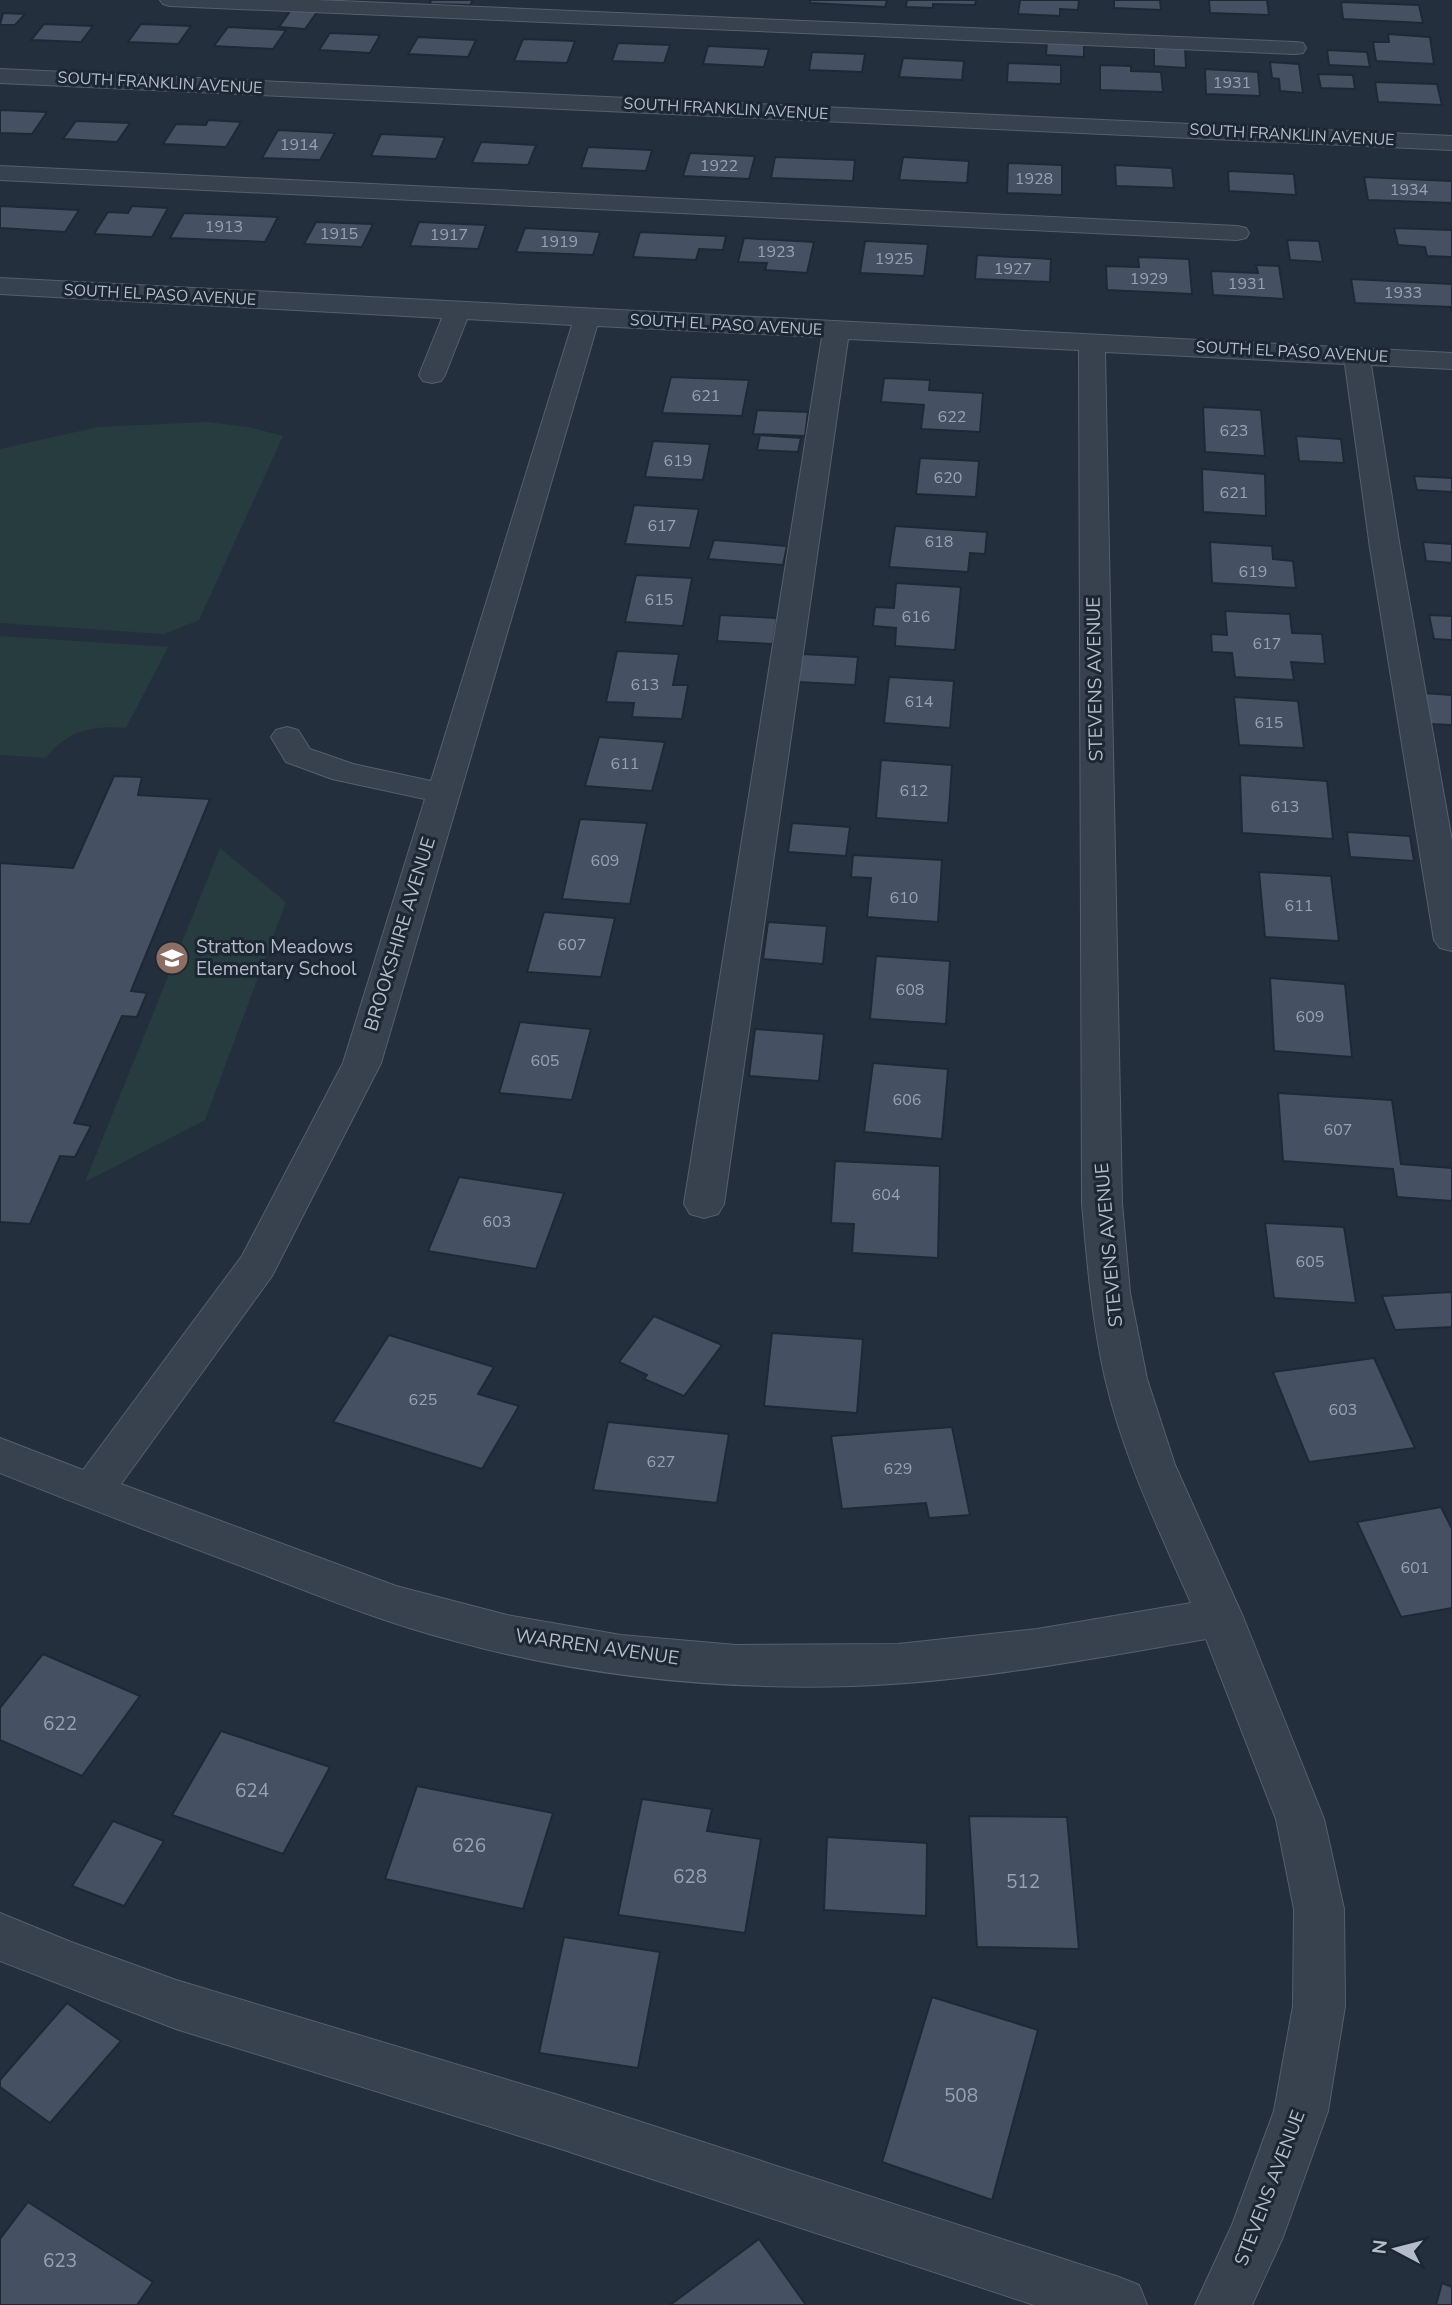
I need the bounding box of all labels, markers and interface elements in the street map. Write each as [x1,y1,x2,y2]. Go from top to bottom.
street label: SOUTH FRANKLIN AVENUE [57,67,263,99]
house number: 1931 [1213,72,1251,94]
street label: SOUTH FRANKLIN AVENUE [623,93,829,125]
street label: SOUTH FRANKLIN AVENUE [1189,119,1395,151]
house number: 1914 [280,134,319,156]
house number: 1922 [700,155,738,177]
house number: 1928 [1015,168,1053,190]
house number: 1934 [1390,179,1429,201]
house number: 1913 [205,216,243,238]
house number: 1915 [320,223,358,245]
house number: 1917 [430,224,468,246]
house number: 1919 [540,231,578,253]
house number: 1923 [757,241,795,263]
house number: 1925 [875,248,913,270]
house number: 1927 [994,258,1032,280]
house number: 1929 [1130,268,1168,290]
house number: 1931 [1228,273,1266,295]
street label: SOUTH EL PASO AVENUE [63,279,257,311]
house number: 1933 [1384,282,1422,304]
street label: SOUTH EL PASO AVENUE [629,309,823,341]
street label: SOUTH EL PASO AVENUE [1195,336,1389,368]
house number: 621 [692,385,720,407]
house number: 622 [938,406,966,428]
house number: 623 [1220,420,1248,442]
house number: 619 [664,450,692,472]
house number: 620 [934,467,962,489]
house number: 621 [1220,482,1248,504]
house number: 617 [648,515,676,537]
house number: 618 [925,531,953,553]
house number: 619 [1239,561,1267,583]
house number: 615 [645,589,673,611]
street label: STEVENS AVENUE [1081,597,1109,761]
house number: 616 [902,606,930,628]
house number: 617 [1253,633,1281,655]
house number: 613 [631,674,659,696]
house number: 614 [905,691,934,713]
house number: 615 [1255,712,1283,734]
house number: 611 [611,753,639,775]
house number: 612 [900,780,928,802]
house number: 613 [1271,796,1299,818]
street label: BROOKSHIRE AVENUE [358,834,442,1034]
house number: 609 [591,850,619,872]
house number: 610 [890,887,918,909]
house number: 611 [1285,895,1313,917]
place label: Stratton Meadows Elementary School [196,934,357,982]
house number: 607 [558,934,586,956]
school or university icon: Stratton Meadows Elementary School [153,939,191,977]
house number: 608 [896,979,924,1001]
house number: 609 [1296,1006,1324,1028]
house number: 605 [531,1050,559,1072]
house number: 606 [893,1089,921,1111]
house number: 607 [1324,1119,1352,1141]
street label: STEVENS AVENUE [1089,1162,1129,1328]
house number: 604 [872,1184,901,1206]
house number: 603 [483,1211,511,1233]
house number: 605 [1296,1251,1324,1273]
house number: 625 [409,1389,437,1411]
house number: 603 [1329,1399,1357,1421]
house number: 627 [647,1451,675,1473]
house number: 629 [884,1458,912,1480]
house number: 601 [1401,1557,1429,1579]
street label: WARREN AVENUE [513,1623,681,1671]
house number: 622 [43,1711,77,1737]
house number: 624 [235,1778,269,1804]
house number: 626 [452,1833,486,1859]
house number: 628 [673,1864,707,1890]
house number: 512 [1006,1869,1040,1895]
house number: 508 [944,2083,978,2109]
street label: STEVENS AVENUE [1228,2107,1312,2269]
north arrow [1361,2214,1431,2284]
text: N [1366,2238,1394,2256]
house number: 623 [43,2248,77,2274]

